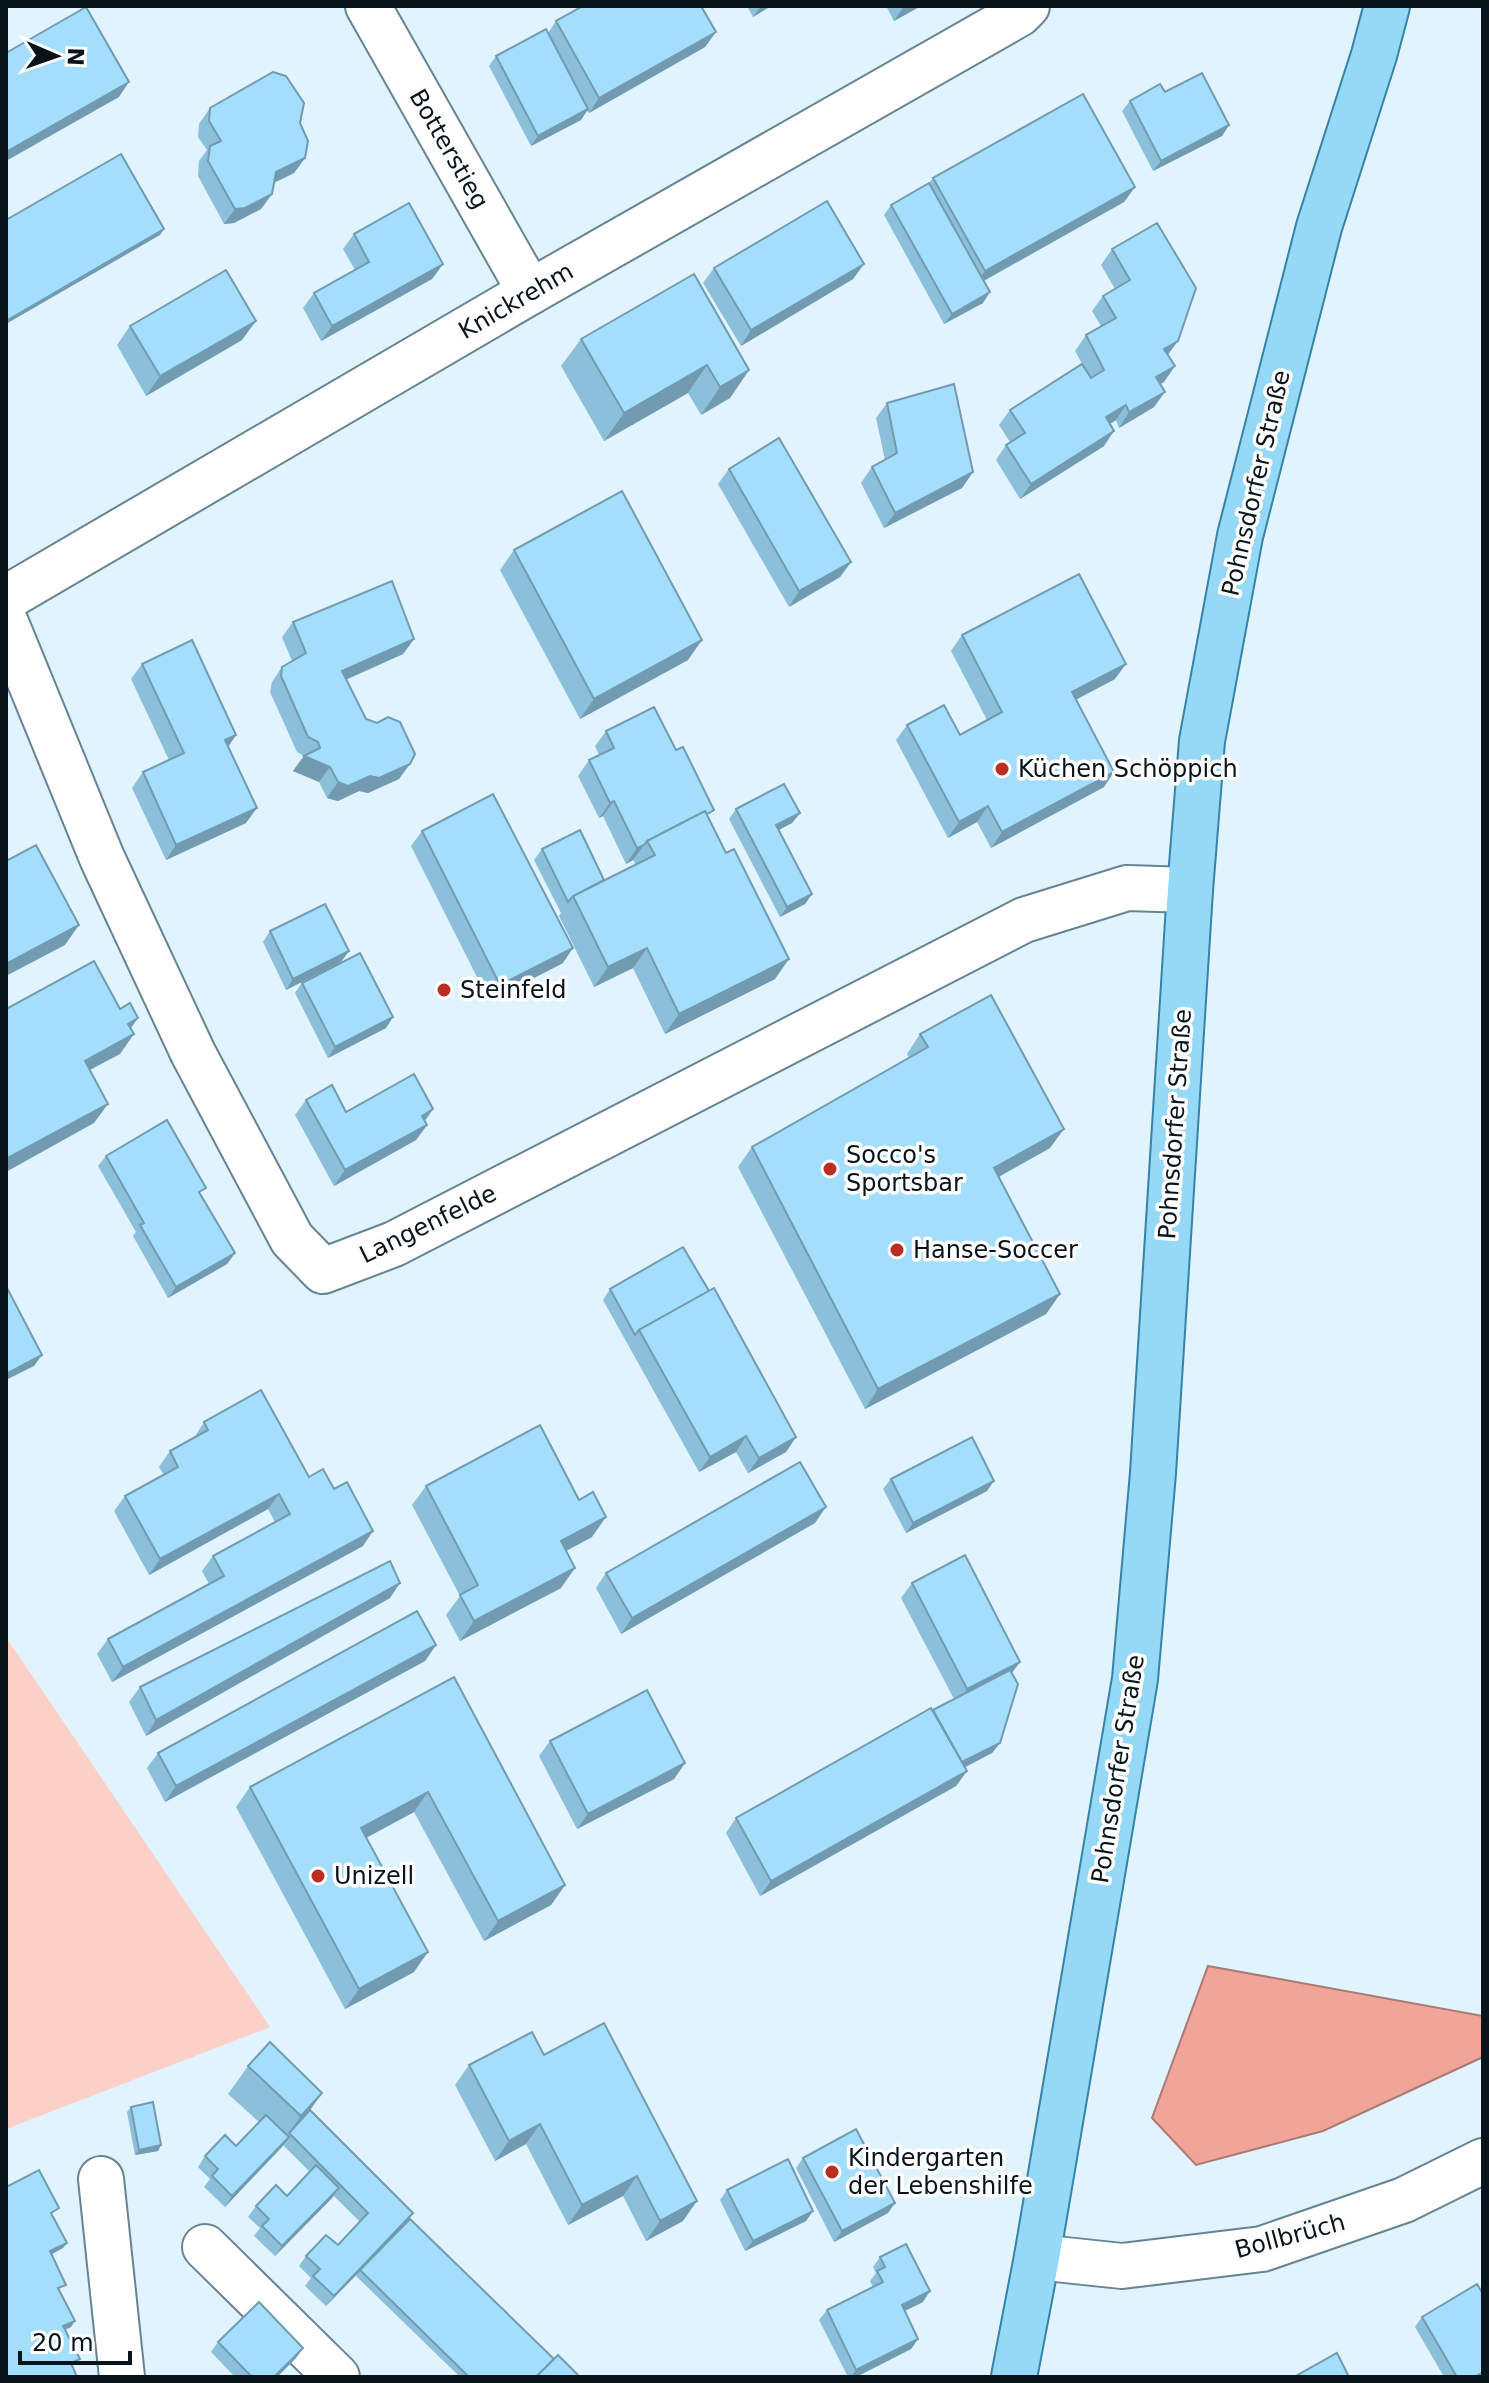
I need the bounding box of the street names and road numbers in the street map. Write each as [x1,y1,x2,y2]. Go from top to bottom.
street label: Botterstieg [404,84,494,214]
street label: Knickrehm [454,257,578,345]
street label: Pohnsdorfer Straße [1216,367,1296,599]
street label: Pohnsdorfer Straße [1153,1008,1197,1240]
street label: Langenfelde [355,1179,501,1269]
street label: Pohnsdorfer Straße [1086,1653,1150,1885]
street label: Bollbrüch [1232,2208,1348,2264]

